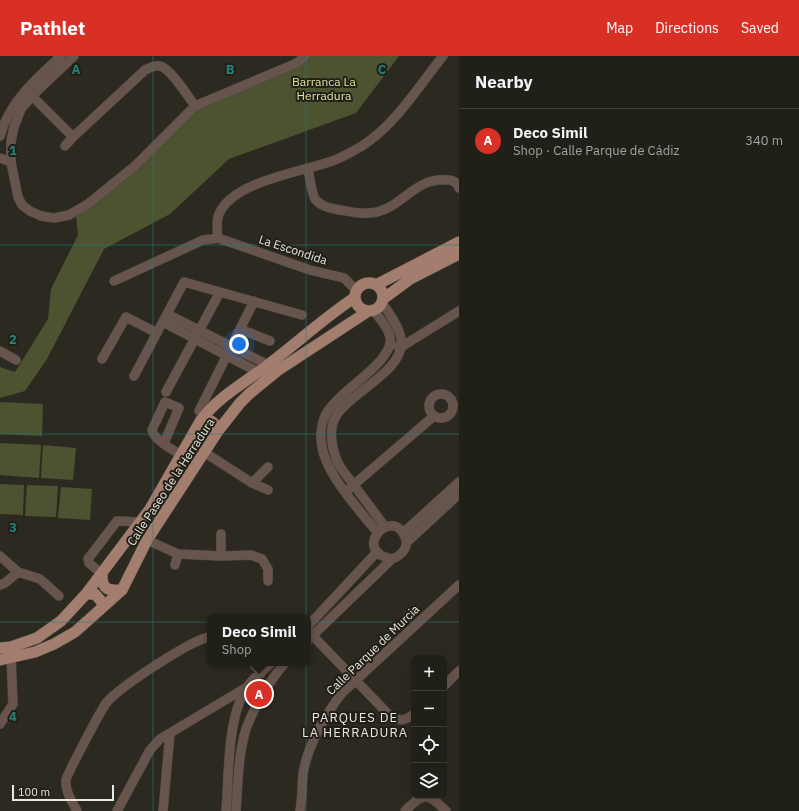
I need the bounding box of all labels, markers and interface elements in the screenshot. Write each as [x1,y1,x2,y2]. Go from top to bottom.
text: Pathlet [20,16,85,40]
text: Map [606,19,633,37]
text: Directions [655,19,719,37]
text: Saved [741,19,779,37]
text: A [72,61,81,78]
text: B [226,61,235,78]
text: C [378,61,387,78]
text: Nearby [475,71,533,93]
park label: Barranca La Herradura [292,74,357,103]
text: Deco Simil [513,123,587,142]
text: A [484,132,492,149]
text: 340 m [745,132,783,149]
text: 1 [9,142,17,159]
text: Shop · Calle Parque de Cádiz [513,142,679,159]
street label: La Escondida [257,231,330,268]
text: 2 [9,331,17,348]
your location [229,334,249,354]
street label: Calle Paseo de la Herradura [124,415,218,548]
text: 3 [9,519,17,536]
street label: Calle Parque de Murcia [323,601,423,698]
popup [207,614,311,666]
text: Deco Simil [222,622,296,641]
text: Shop [222,641,252,658]
map controls [411,655,447,799]
button: + [411,655,447,691]
pin: A [246,679,272,709]
button: − [411,691,447,727]
text: 4 [9,708,17,725]
district label: PARQUES DE LA HERRADURA [302,709,408,741]
button: locate [411,727,447,763]
button: layers [411,763,447,799]
scale bar [12,783,114,802]
text: 100 m [18,785,50,799]

